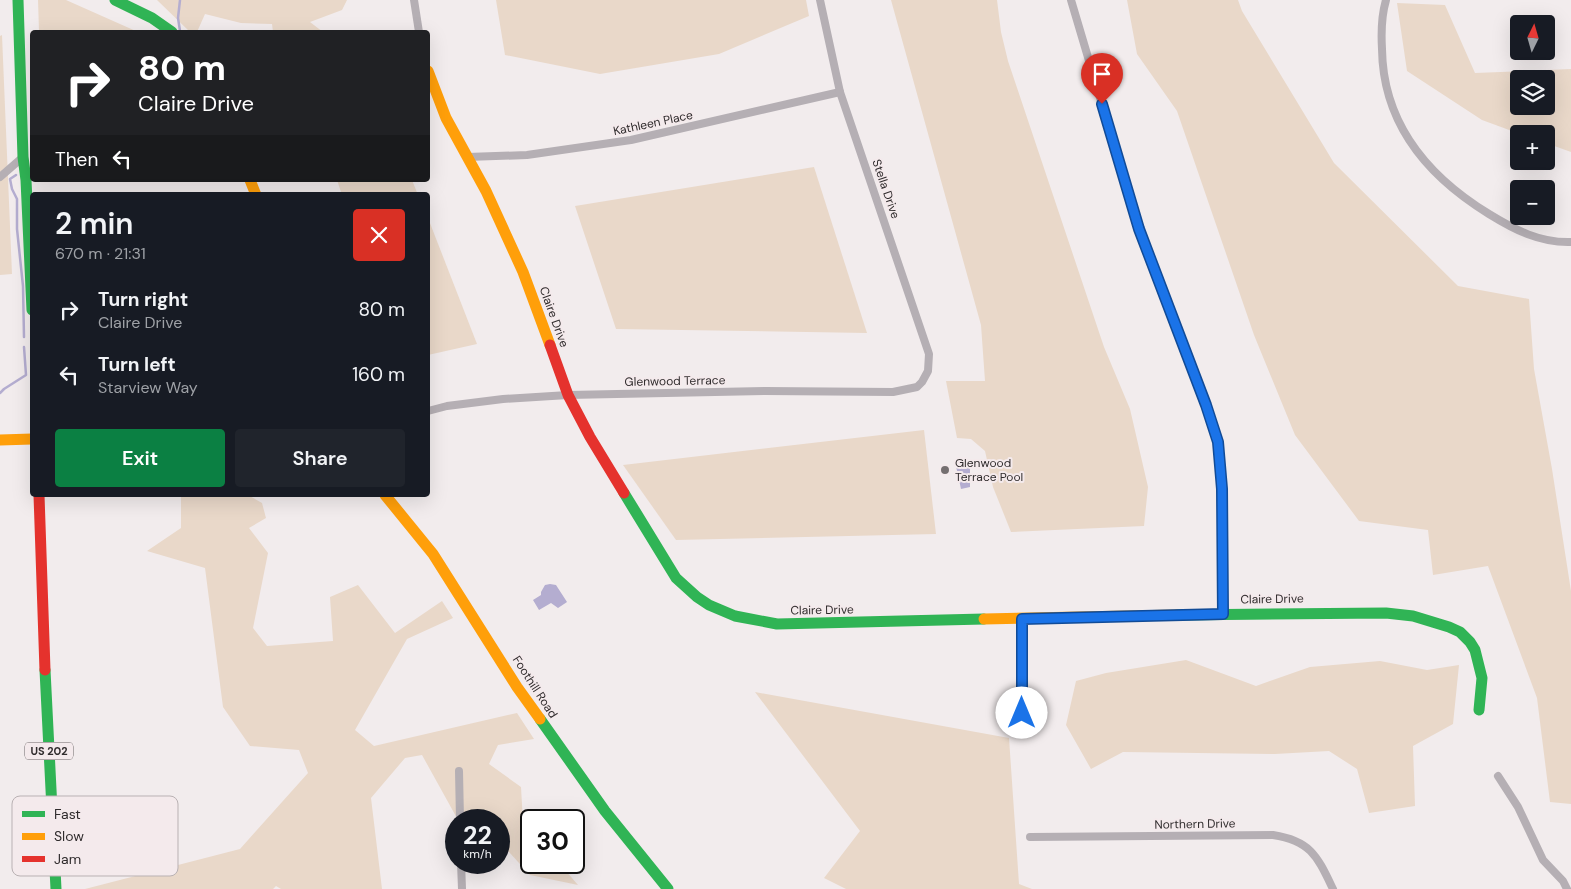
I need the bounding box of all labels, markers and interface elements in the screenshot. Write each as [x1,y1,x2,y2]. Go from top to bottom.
north arrow [1510,15,1555,60]
map controls [1510,15,1555,225]
text: 80 m [138,45,226,91]
icon: right [55,50,120,115]
pin [1081,53,1123,104]
icon: arrive [1088,60,1116,88]
button: layers [1510,70,1555,115]
text: Claire Drive [138,89,254,118]
street label: Kathleen Place [612,107,694,139]
button: + [1510,125,1555,170]
icon: left [108,145,136,173]
text: Then [55,147,98,172]
street label: Stella Drive [868,157,904,221]
button: − [1510,180,1555,225]
text: 2 min [55,204,133,243]
button: close [353,209,405,261]
text: 670 m · 21:31 [55,243,146,264]
street label: Claire Drive [536,285,572,350]
text: Turn right [98,287,188,312]
icon: right [55,296,83,324]
text: 80 m [358,297,405,322]
text: Claire Drive [98,312,182,333]
text: Turn left [98,352,176,377]
icon: left [55,361,83,389]
text: 160 m [352,362,405,387]
street label: Glenwood Terrace [624,372,726,390]
text: Starview Way [98,377,198,398]
button: Exit [55,429,225,487]
button: Share [235,429,405,487]
place label: Glenwood Terrace Pool [955,455,1023,485]
marker: Glenwood Terrace Pool [939,464,951,476]
street label: Claire Drive [1240,590,1304,608]
street label: Claire Drive [790,601,854,619]
street label: Foothill Road [509,653,561,721]
position arrow [995,686,1047,738]
road number: US 202 [25,742,73,759]
legend [12,796,178,876]
text: Fast [54,805,81,823]
speed limit sign: 30 [520,809,585,874]
street label: Northern Drive [1154,815,1236,833]
text: 22 [463,819,492,852]
text: Slow [54,827,84,845]
text: km/h [463,846,492,862]
text: Jam [54,850,81,868]

